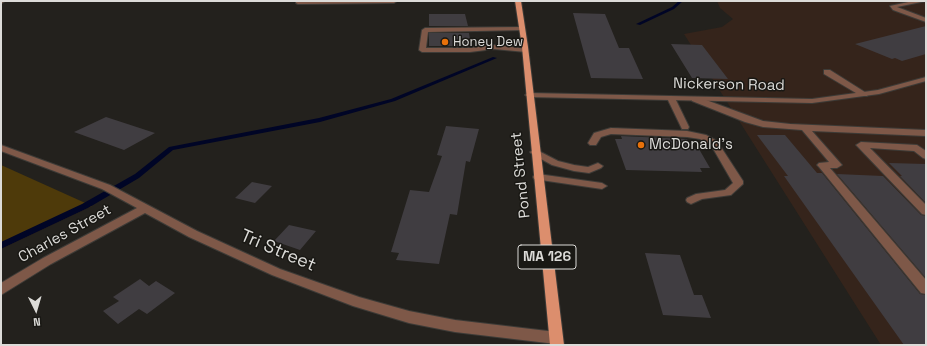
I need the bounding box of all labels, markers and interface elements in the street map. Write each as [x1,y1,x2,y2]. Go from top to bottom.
place label: Honey Dew [453,34,523,50]
marker: Honey Dew [440,37,450,47]
street label: Nickerson Road [673,75,785,95]
street label: Pond Street [508,131,534,219]
place label: McDonald's [649,136,733,154]
marker: McDonald's [636,140,646,150]
street label: Charles Street [15,201,115,267]
street label: Tri Street [237,225,319,277]
road number: MA 126 [518,245,576,269]
north arrow [16,290,56,330]
text: N [33,315,41,329]

